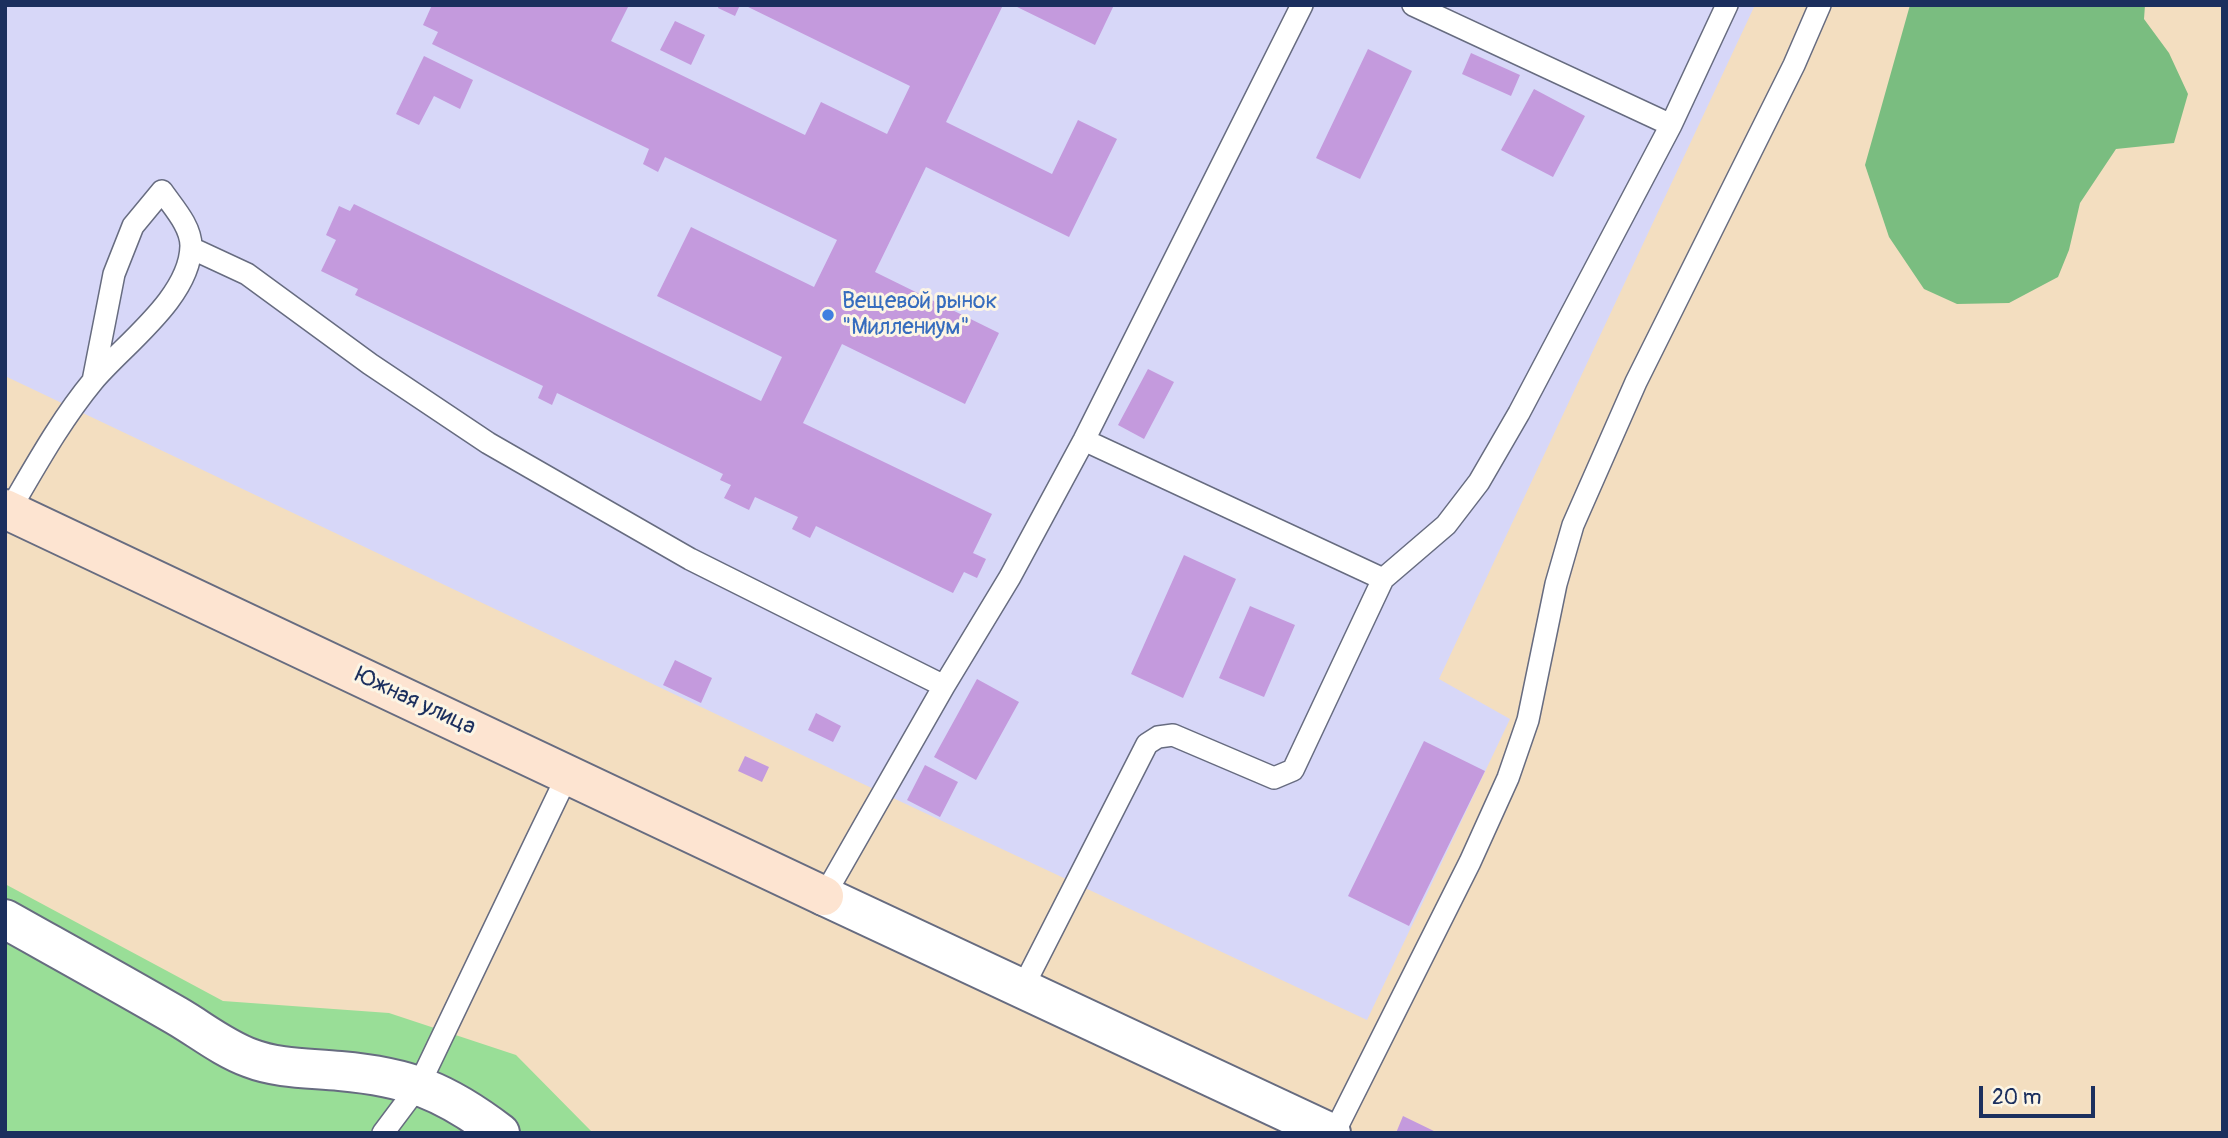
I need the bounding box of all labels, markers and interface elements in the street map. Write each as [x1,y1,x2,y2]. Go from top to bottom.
place label: Вещевой рынок "Миллениум" [842,288,997,342]
marker: Вещевой рынок "Миллениум" [820,307,836,323]
street label: Южная улица [350,662,480,742]
scale bar [1983,1072,2098,1116]
text: 20 m [1992,1084,2041,1111]

